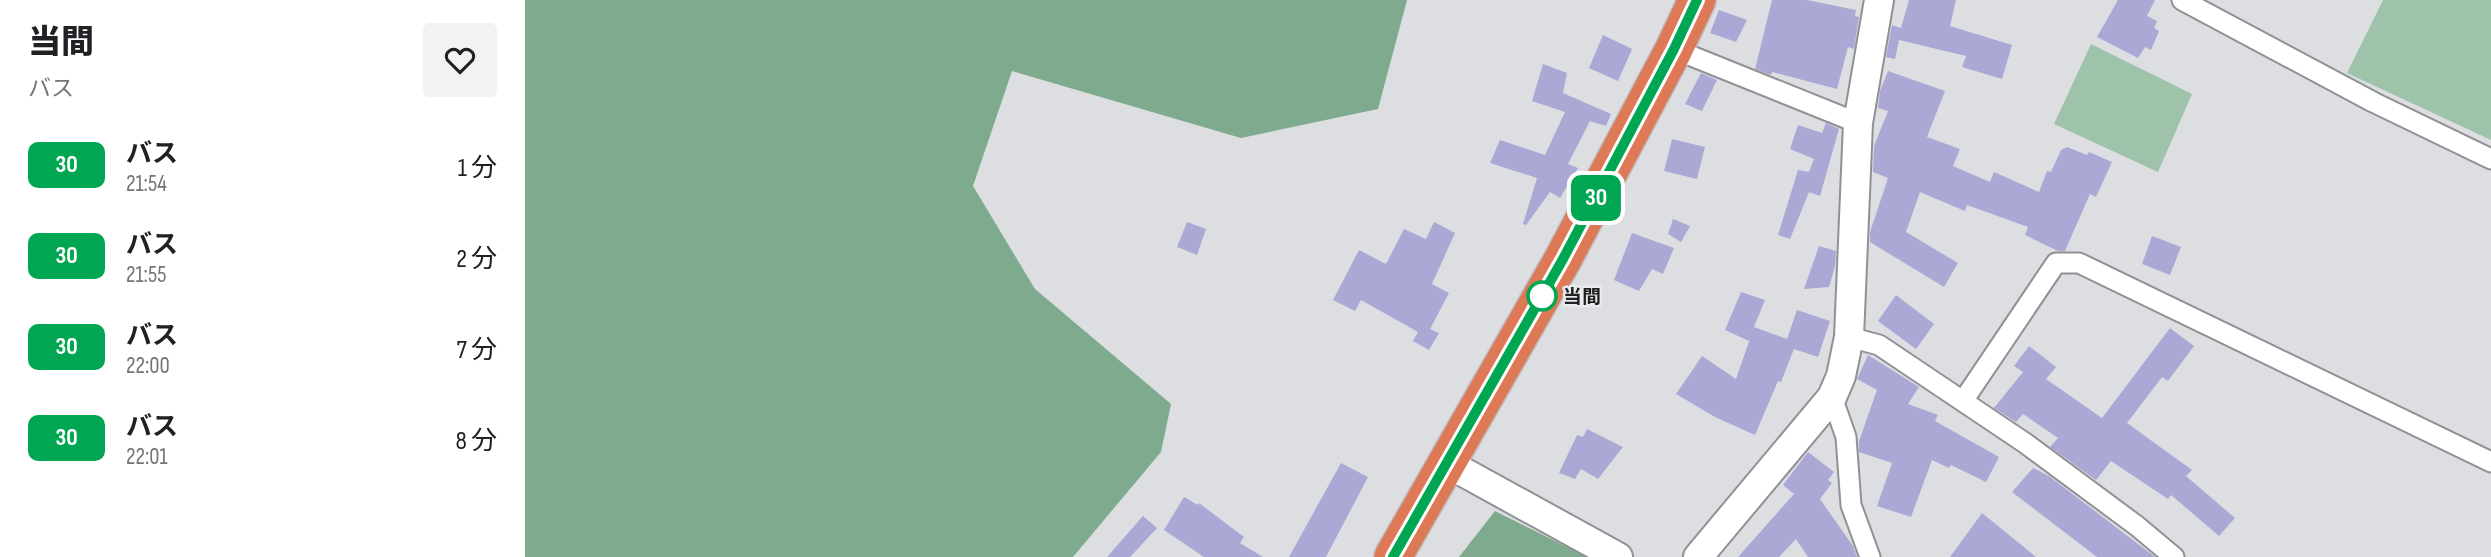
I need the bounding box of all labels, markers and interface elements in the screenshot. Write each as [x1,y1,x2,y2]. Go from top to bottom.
text: 当間 [28,23,94,63]
button: heart [423,23,497,97]
text: バス [28,75,74,103]
text: バス [126,139,178,170]
text: 30 [55,150,78,179]
text: 1 分 [458,153,497,184]
text: 21:54 [126,170,167,198]
line badge: 30 [1565,175,1627,221]
text: 30 [1585,183,1607,212]
text: バス [126,230,178,261]
text: 30 [55,241,78,270]
text: 2 分 [456,244,497,275]
text: 21:55 [126,261,166,289]
marker: 当間 [1527,281,1557,311]
place label: 当間 [1563,286,1601,309]
text: バス [126,321,178,352]
text: 30 [55,332,78,361]
text: 7 分 [456,335,497,366]
text: 22:00 [126,352,170,380]
text: バス [126,412,178,443]
text: 30 [55,423,78,452]
text: 8 分 [455,426,497,457]
text: 22:01 [126,443,168,471]

